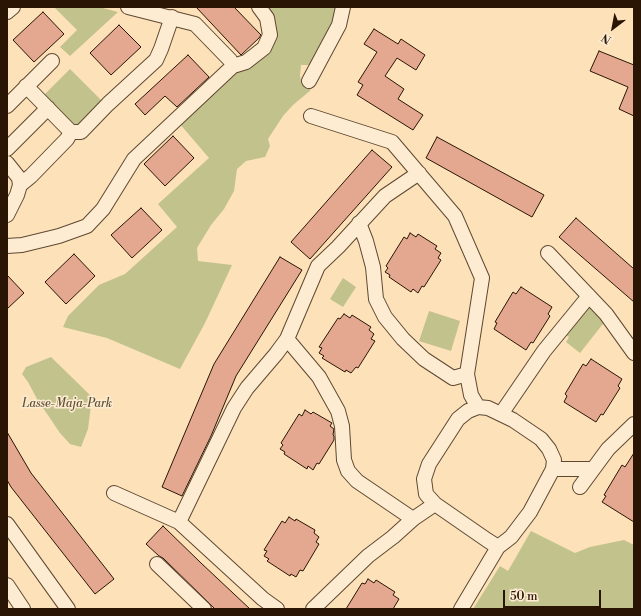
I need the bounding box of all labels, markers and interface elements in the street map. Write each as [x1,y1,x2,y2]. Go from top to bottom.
north arrow [593,8,633,48]
text: N [599,30,614,46]
park label: Lasse-Maja-Park [22,397,112,411]
scale bar [505,582,603,608]
text: 50 m [510,589,538,604]

